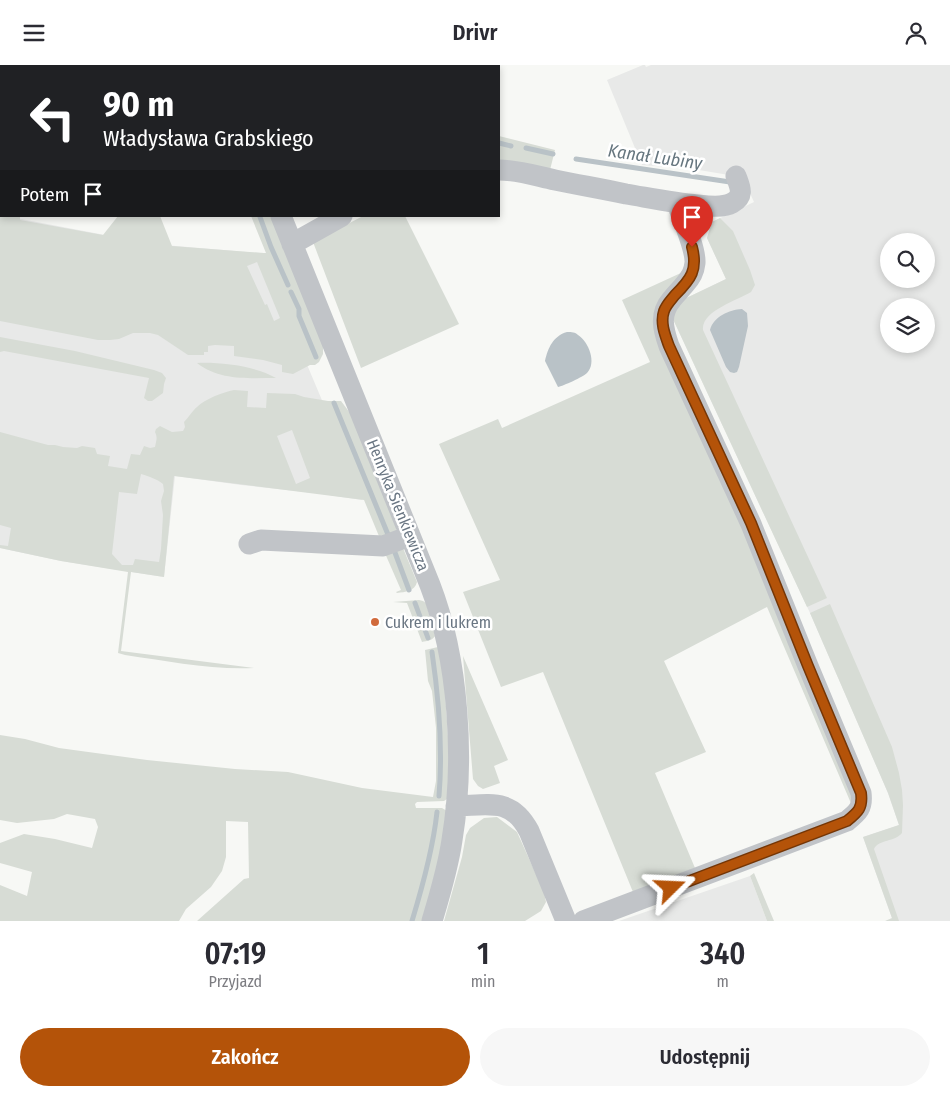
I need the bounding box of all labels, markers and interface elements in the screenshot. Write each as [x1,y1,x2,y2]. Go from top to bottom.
icon: menu [20,19,48,47]
text: Drivr [453,19,497,46]
icon: person [902,19,930,47]
text: 90 m [103,83,174,125]
icon: left [20,85,85,150]
text: Władysława Grabskiego [103,125,314,152]
water label: Kanał Lubiny [607,140,704,175]
icon: arrive [79,180,107,208]
text: Potem [20,183,69,206]
pin [671,196,713,247]
icon: arrive [678,203,706,231]
map controls [880,233,935,353]
button: search [880,233,935,288]
button: layers [880,298,935,353]
street label: Henryka Sienkiewicza [363,436,433,574]
place label: Cukrem i lukrem [385,613,491,632]
marker: Cukrem i lukrem [369,616,381,628]
position arrow [644,861,696,913]
text: 07:19 [205,936,266,972]
text: 1 [477,936,489,972]
text: 340 [700,936,745,972]
text: Przyjazd [209,972,262,991]
text: min [471,972,496,991]
text: m [717,972,729,991]
button: Zakończ [20,1028,470,1086]
button: Udostępnij [480,1028,930,1086]

